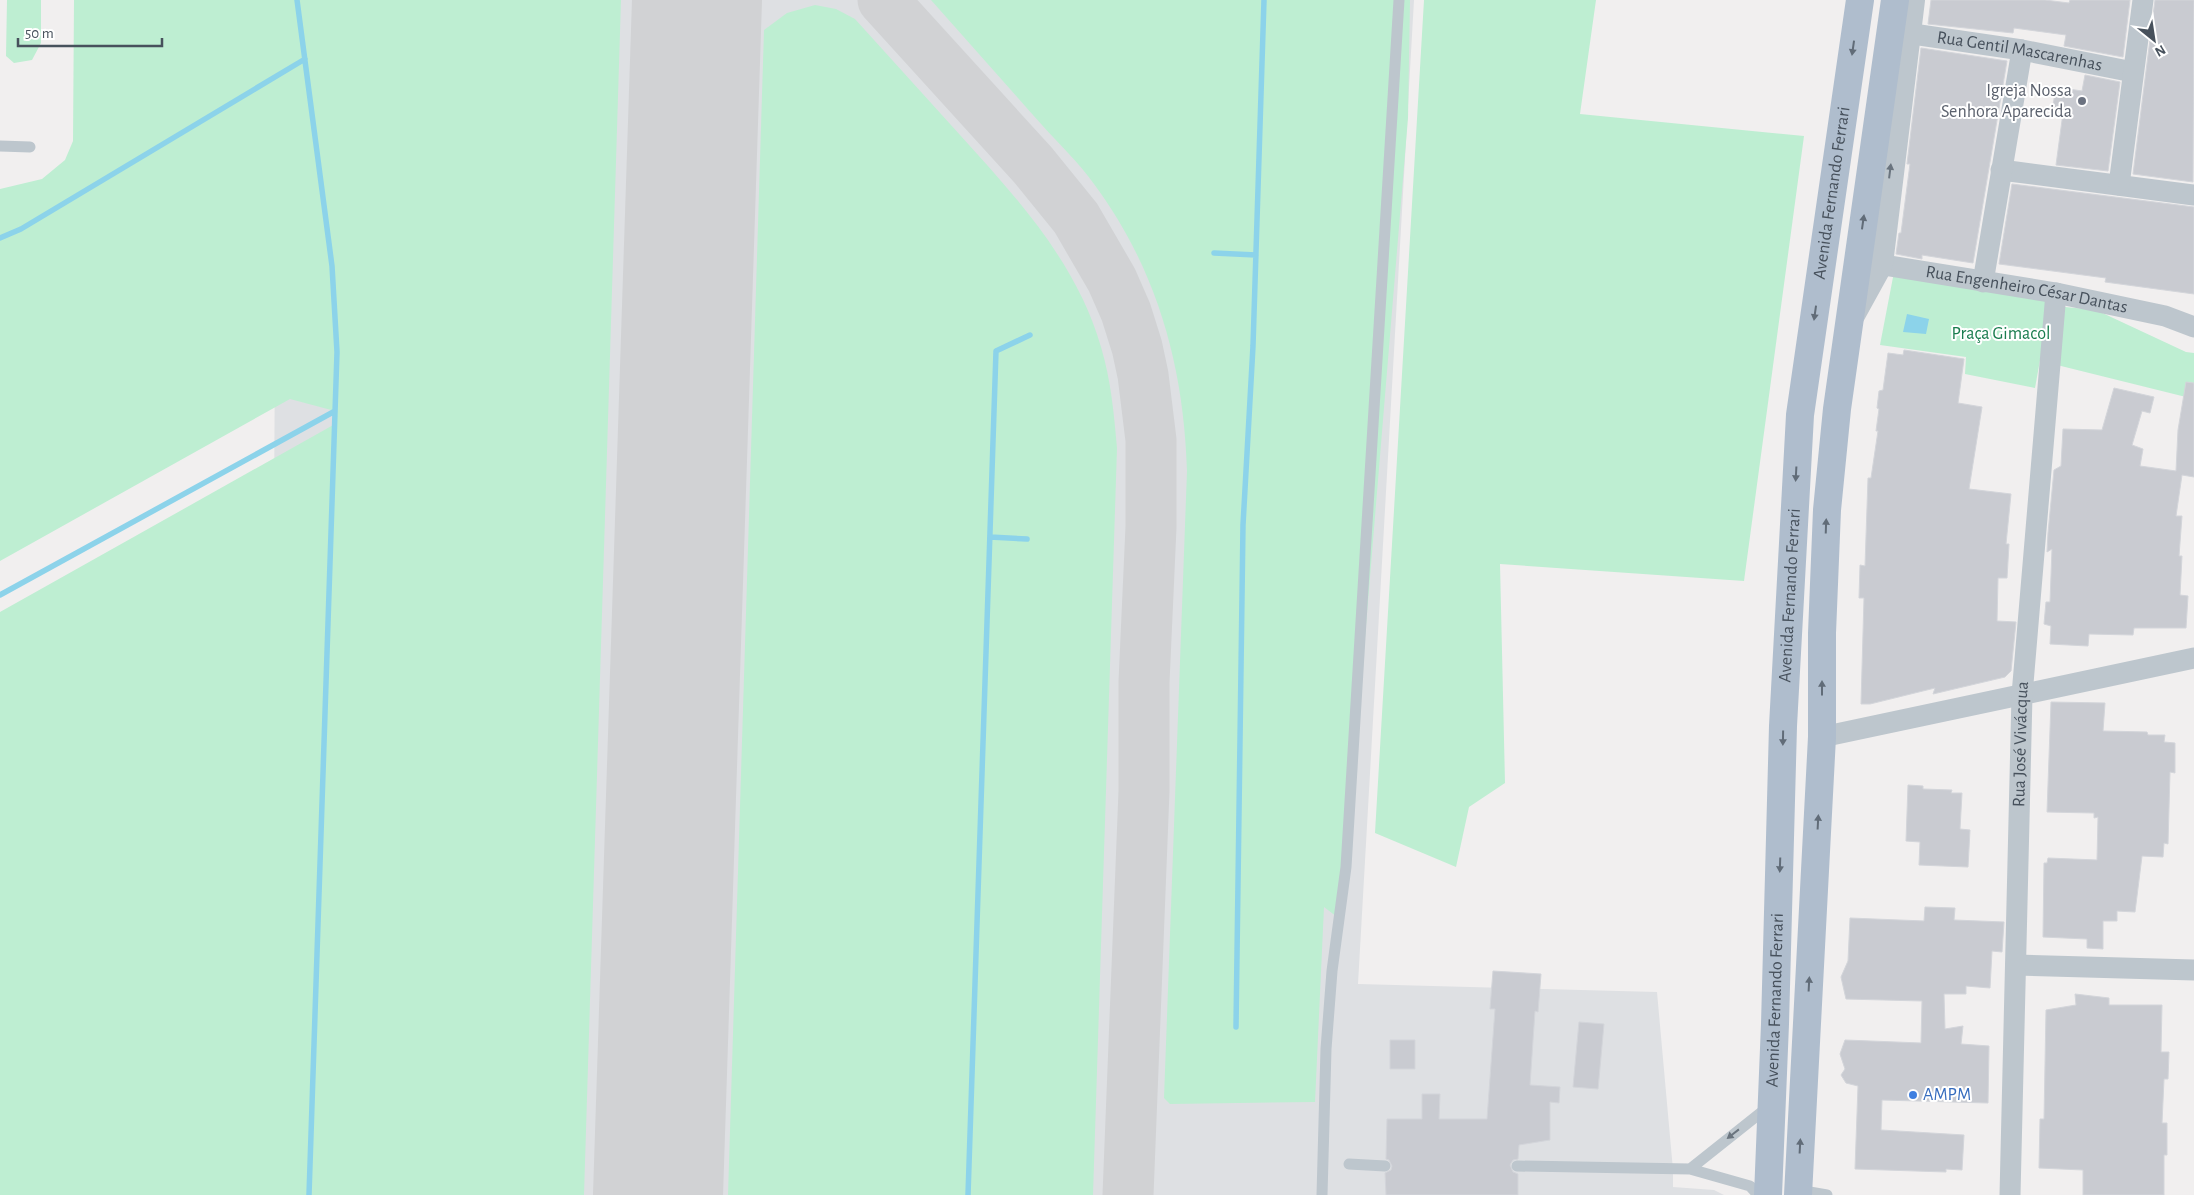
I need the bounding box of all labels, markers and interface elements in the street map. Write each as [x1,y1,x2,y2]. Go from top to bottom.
scale bar [18,15,161,47]
north arrow [2129,15,2179,65]
text: 50 m [25,26,54,41]
street label: Rua Gentil Mascarenhas [1936,29,2104,75]
one-way arrow [1849,41,1857,57]
text: N [2152,42,2168,59]
place label: Igreja Nossa Senhora Aparecida [1941,82,2072,121]
marker: Igreja Nossa Senhora Aparecida [2076,95,2088,107]
street label: Avenida Fernando Ferrari [1811,105,1853,281]
one-way arrow [1886,162,1894,178]
one-way arrow [1859,213,1867,229]
street label: Rua Engenheiro César Dantas [1924,263,2129,317]
one-way arrow [1810,305,1818,321]
park label: Praça Gimacol [1951,325,2051,343]
one-way arrow [1792,467,1800,483]
street label: Avenida Fernando Ferrari [1776,508,1804,683]
one-way arrow [1823,517,1831,533]
one-way arrow [1818,680,1826,696]
street label: Rua José Vivácqua [2010,680,2032,807]
one-way arrow [1779,731,1787,747]
one-way arrow [1814,814,1822,830]
one-way arrow [1775,857,1783,873]
street label: Avenida Fernando Ferrari [1763,913,1787,1088]
one-way arrow [1806,976,1814,992]
place label: AMPM [1923,1086,1971,1104]
marker: AMPM [1907,1089,1919,1101]
one-way arrow [1727,1129,1740,1140]
one-way arrow [1797,1138,1805,1154]

